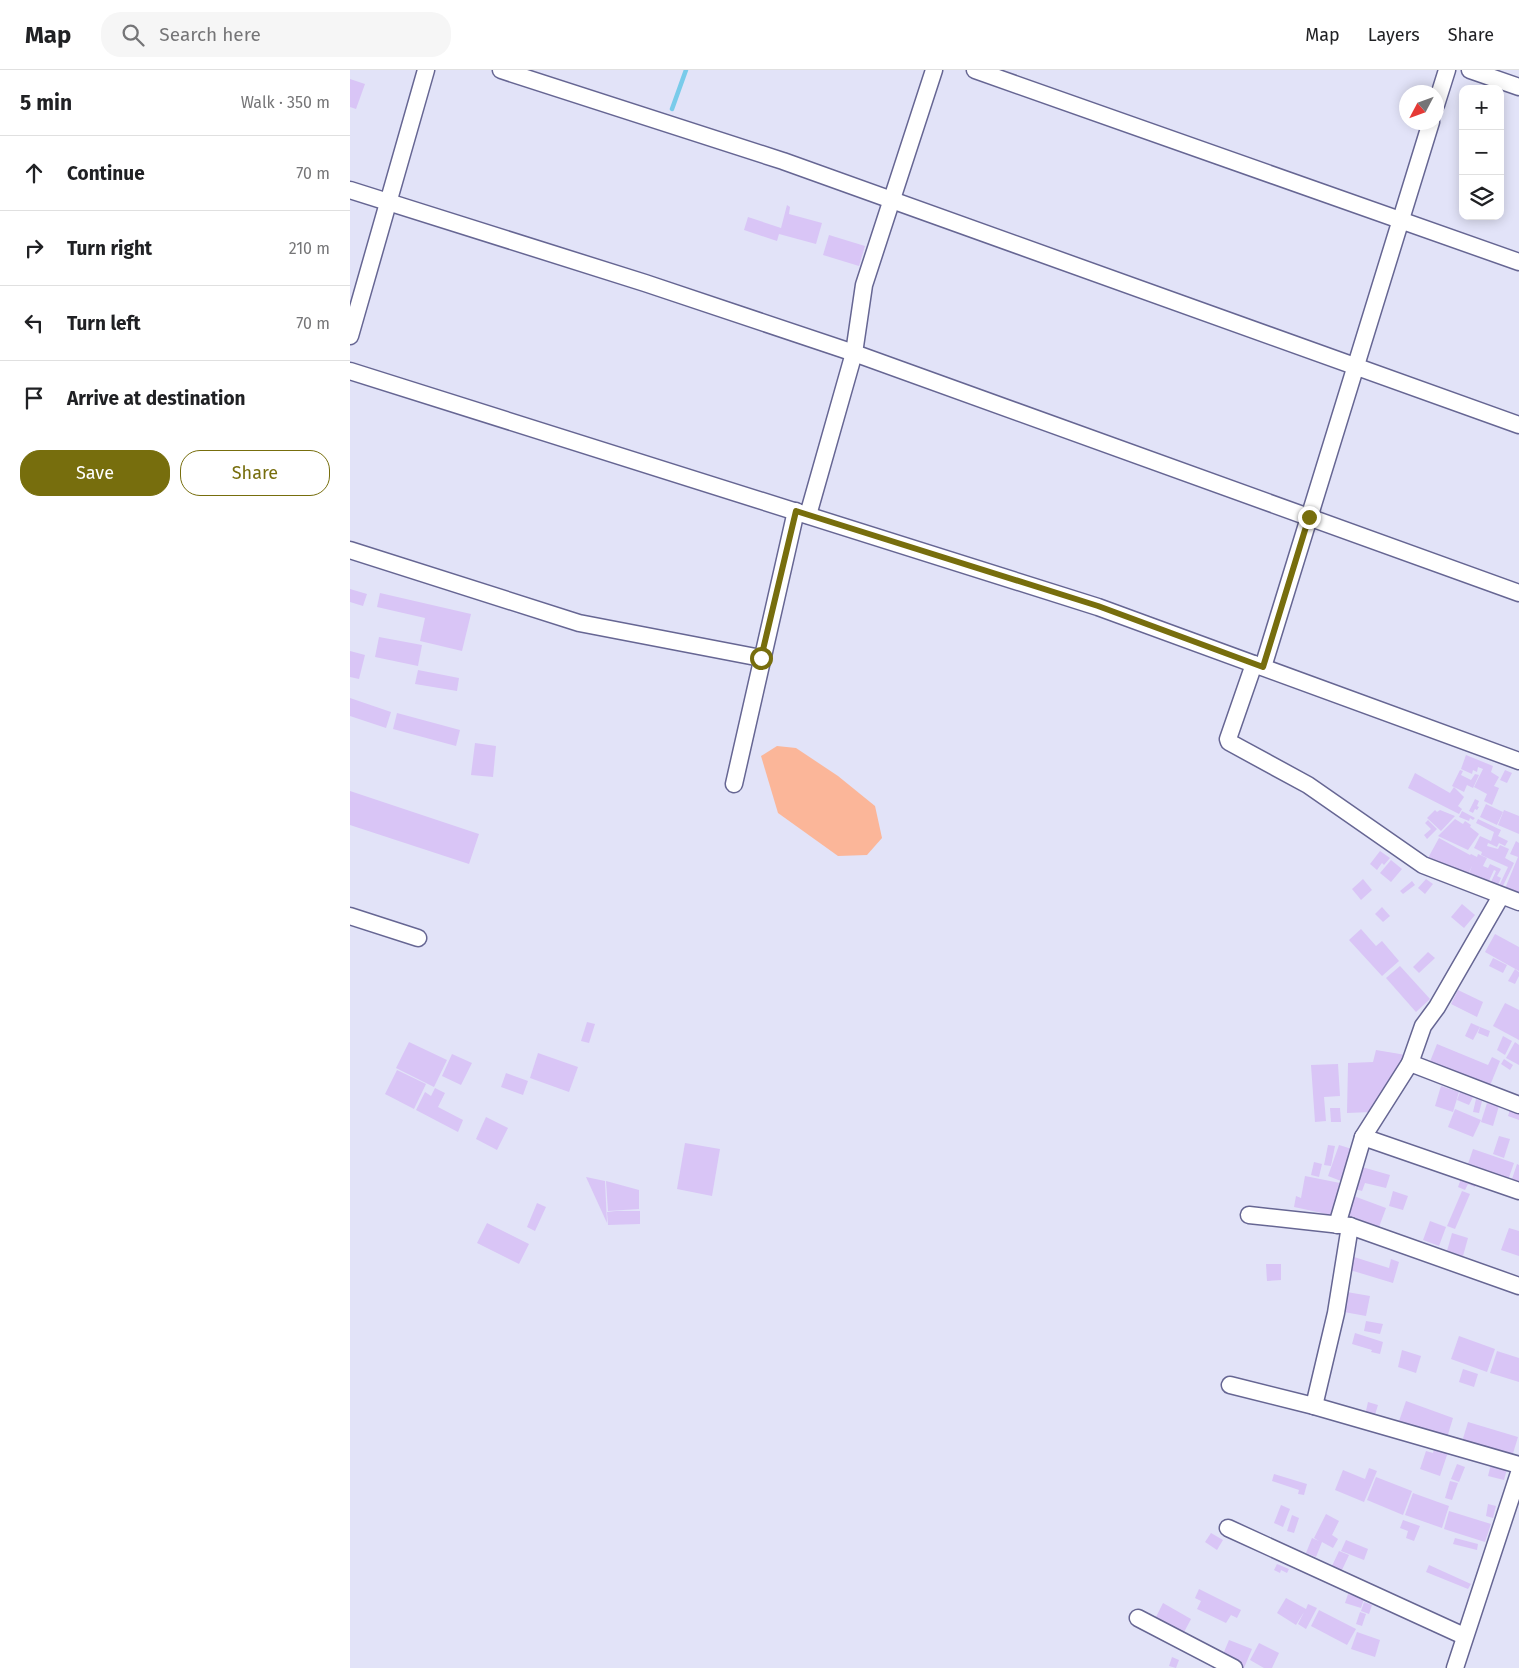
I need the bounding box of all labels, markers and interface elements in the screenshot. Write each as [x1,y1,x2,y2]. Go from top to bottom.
search box [101,12,451,57]
text: Map [25,21,71,49]
icon: search [119,21,147,49]
text: Search here [159,23,261,46]
text: Map [1305,24,1340,46]
text: Layers [1368,24,1420,46]
text: Share [1448,24,1494,46]
north arrow [1399,85,1444,130]
map controls [1459,85,1504,220]
button: + [1459,85,1504,130]
text: 5 min [20,90,72,116]
text: Walk · 350 m [241,93,330,112]
button: − [1459,130,1504,175]
icon: ahead [20,159,48,187]
text: Continue [67,162,145,185]
text: 70 m [296,164,330,183]
button: layers [1459,175,1504,220]
icon: right [20,234,48,262]
text: Turn right [67,237,152,260]
text: 210 m [289,239,330,258]
icon: left [20,309,48,337]
text: Turn left [67,312,141,335]
text: 70 m [296,314,330,333]
icon: arrive [20,384,48,412]
text: Arrive at destination [67,387,246,410]
button: Save [20,450,170,496]
button: Share [180,450,330,496]
route end [1298,506,1321,529]
route start [750,647,773,670]

